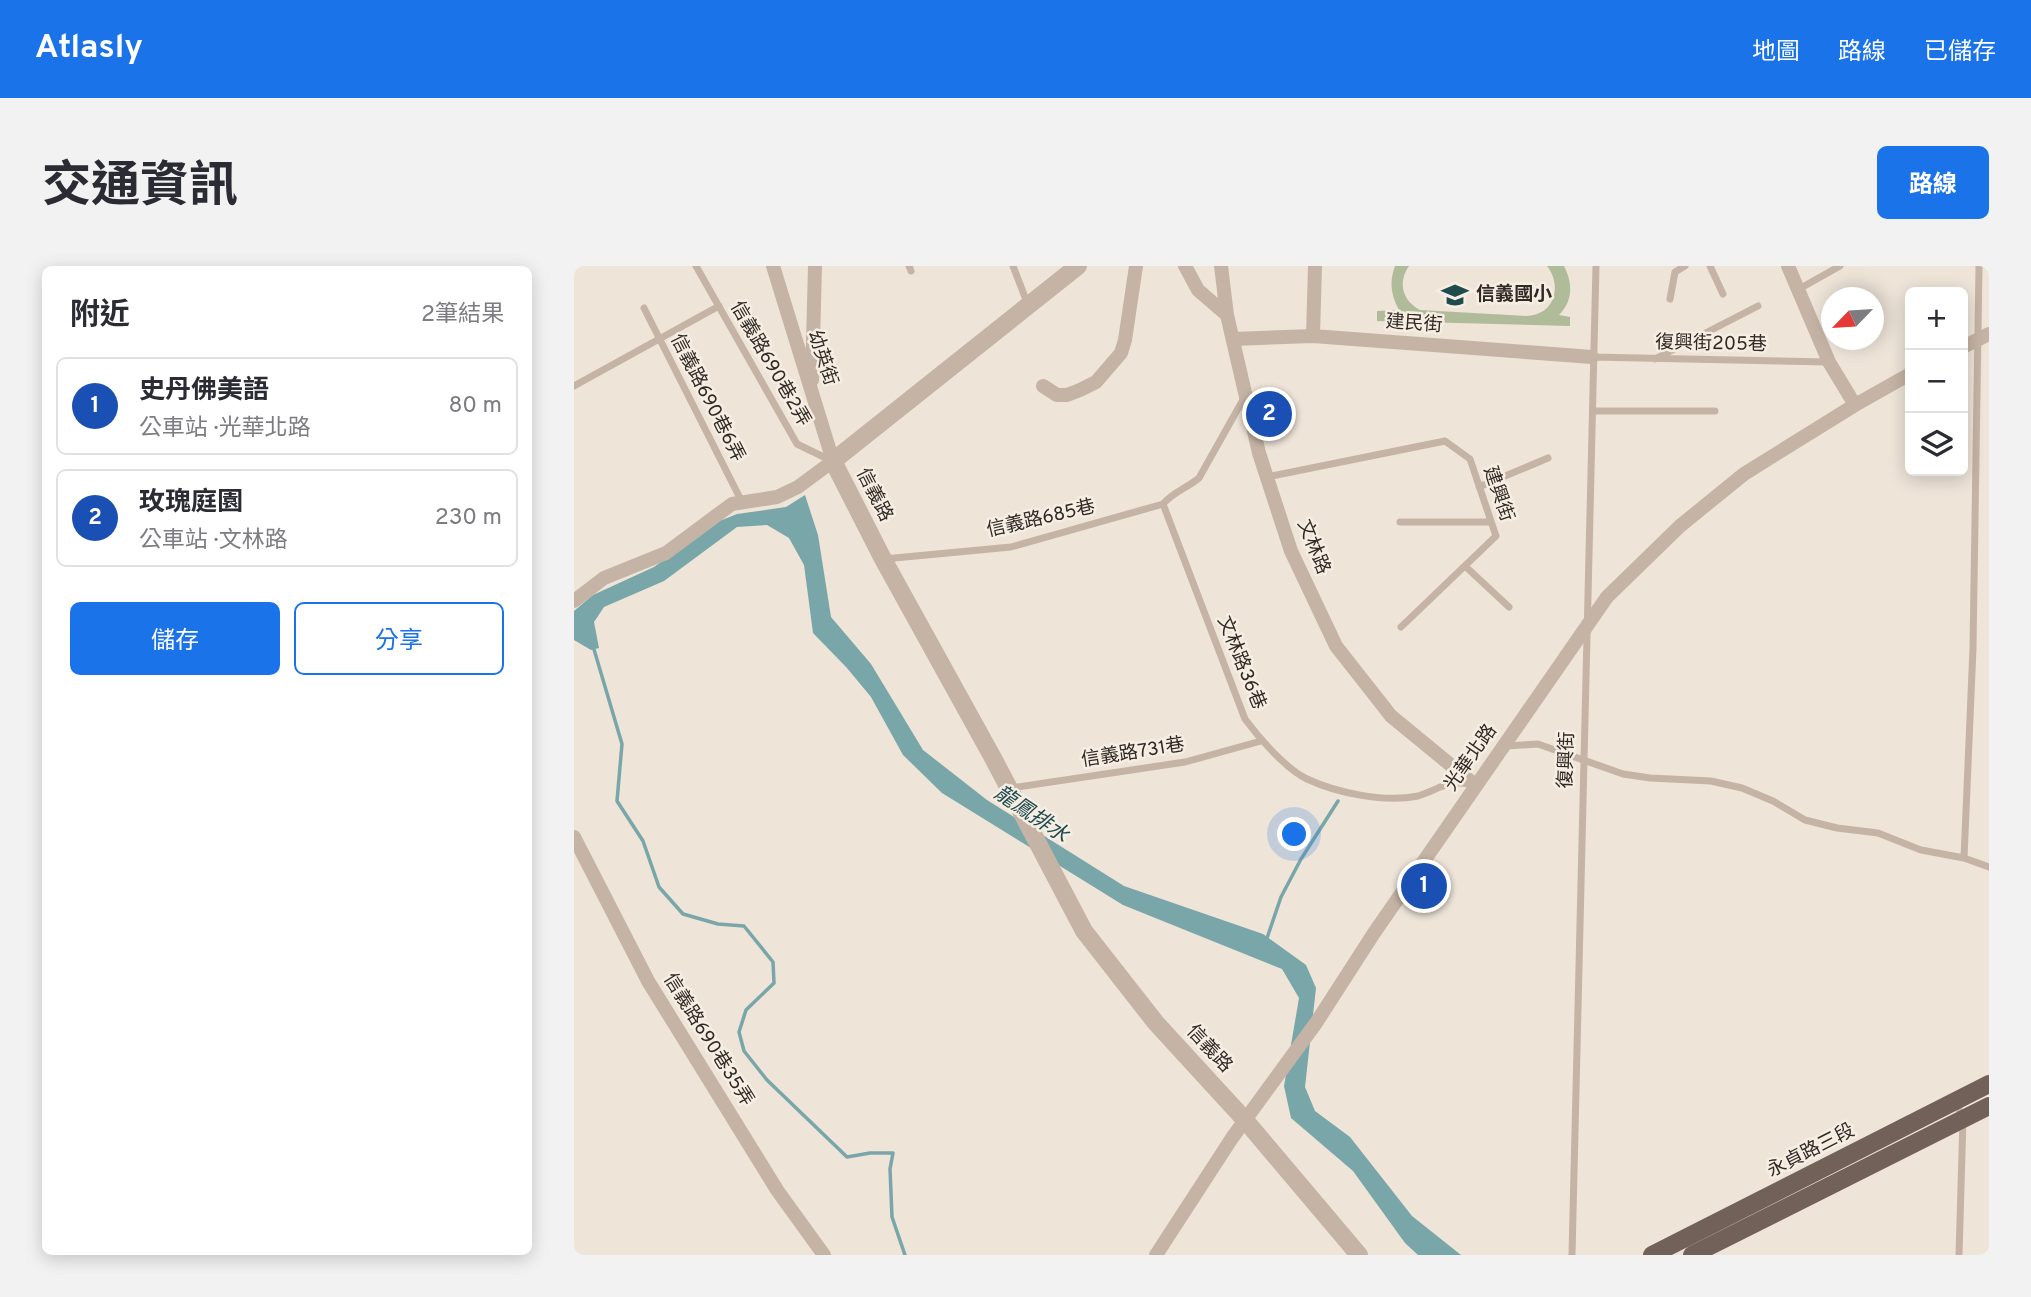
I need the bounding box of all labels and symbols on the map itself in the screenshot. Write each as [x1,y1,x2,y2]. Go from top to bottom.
school or university icon: 信義國小 [1440,280,1470,310]
place label: 信義國小 [1476,283,1552,307]
north arrow [1821,287,1884,350]
street label: 信義路690巷2弄 [724,297,816,431]
street label: 建民街 [1385,310,1443,338]
street label: 幼英街 [802,327,842,389]
street label: 信義路690巷6弄 [664,330,750,466]
street label: 復興街205巷 [1655,331,1767,357]
pin: 2 [1246,388,1292,440]
street label: 建興街 [1477,463,1519,525]
street label: 信義路 [850,464,898,526]
street label: 信義路685巷 [984,495,1098,543]
street label: 文林路 [1291,516,1335,578]
street label: 文林路36巷 [1211,613,1271,713]
street label: 光華北路 [1439,720,1503,796]
street label: 復興街 [1554,731,1580,789]
street label: 信義路731巷 [1080,733,1186,773]
water label: 龍鳳排水 [989,780,1074,850]
your location [1277,817,1311,851]
pin: 1 [1401,860,1447,912]
street label: 信義路690巷35弄 [657,969,759,1111]
street label: 信義路 [1181,1020,1237,1078]
street label: 永貞路三段 [1763,1119,1859,1183]

